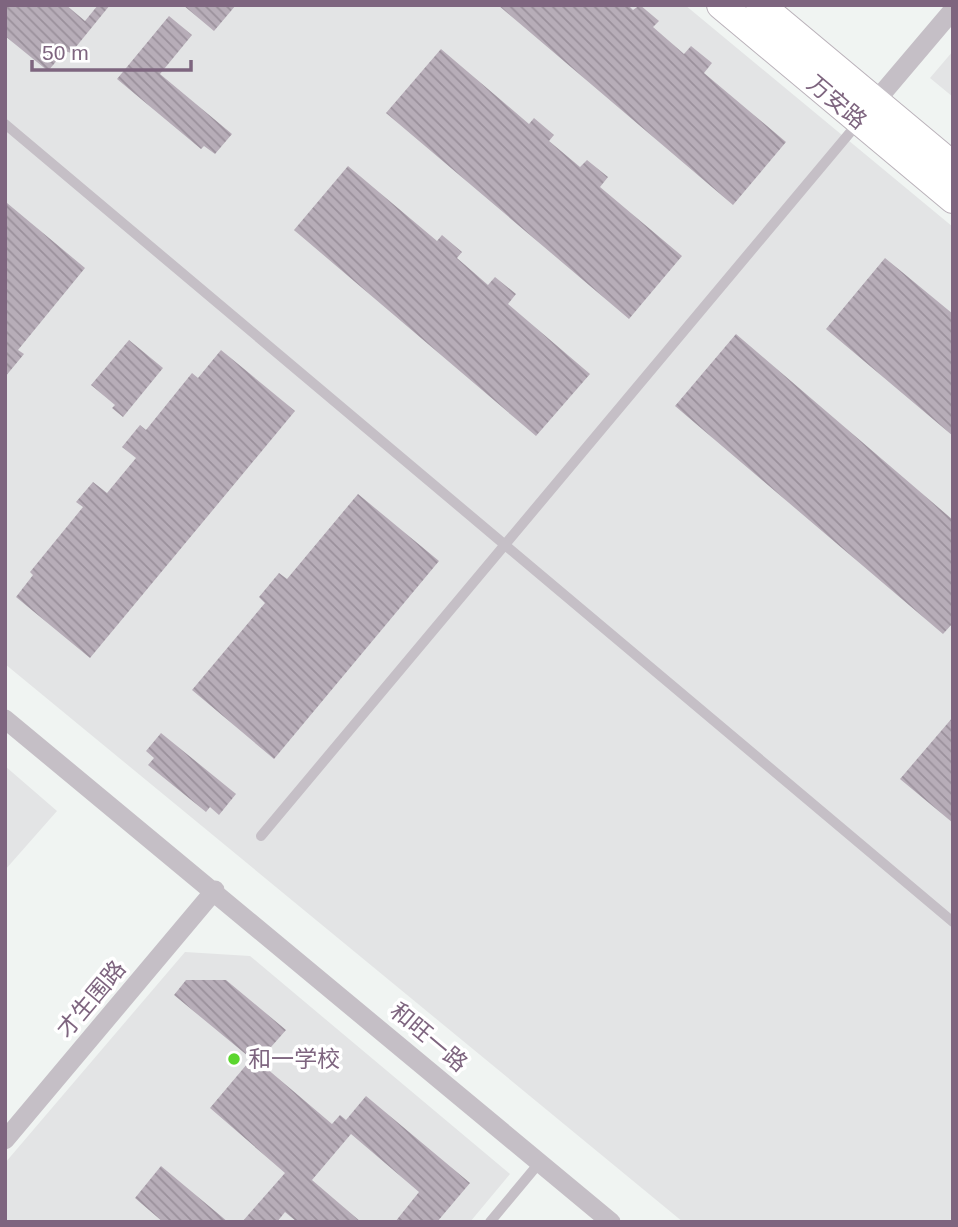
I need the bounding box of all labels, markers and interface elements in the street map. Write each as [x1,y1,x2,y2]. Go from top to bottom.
scale bar [32,28,191,72]
text: 50 m [42,41,89,64]
street label: 万安路 [802,70,872,134]
street label: 才生围路 [51,955,131,1043]
street label: 和旺一路 [385,997,473,1077]
place label: 和一学校 [248,1046,340,1072]
marker: 和一学校 [226,1051,242,1067]

